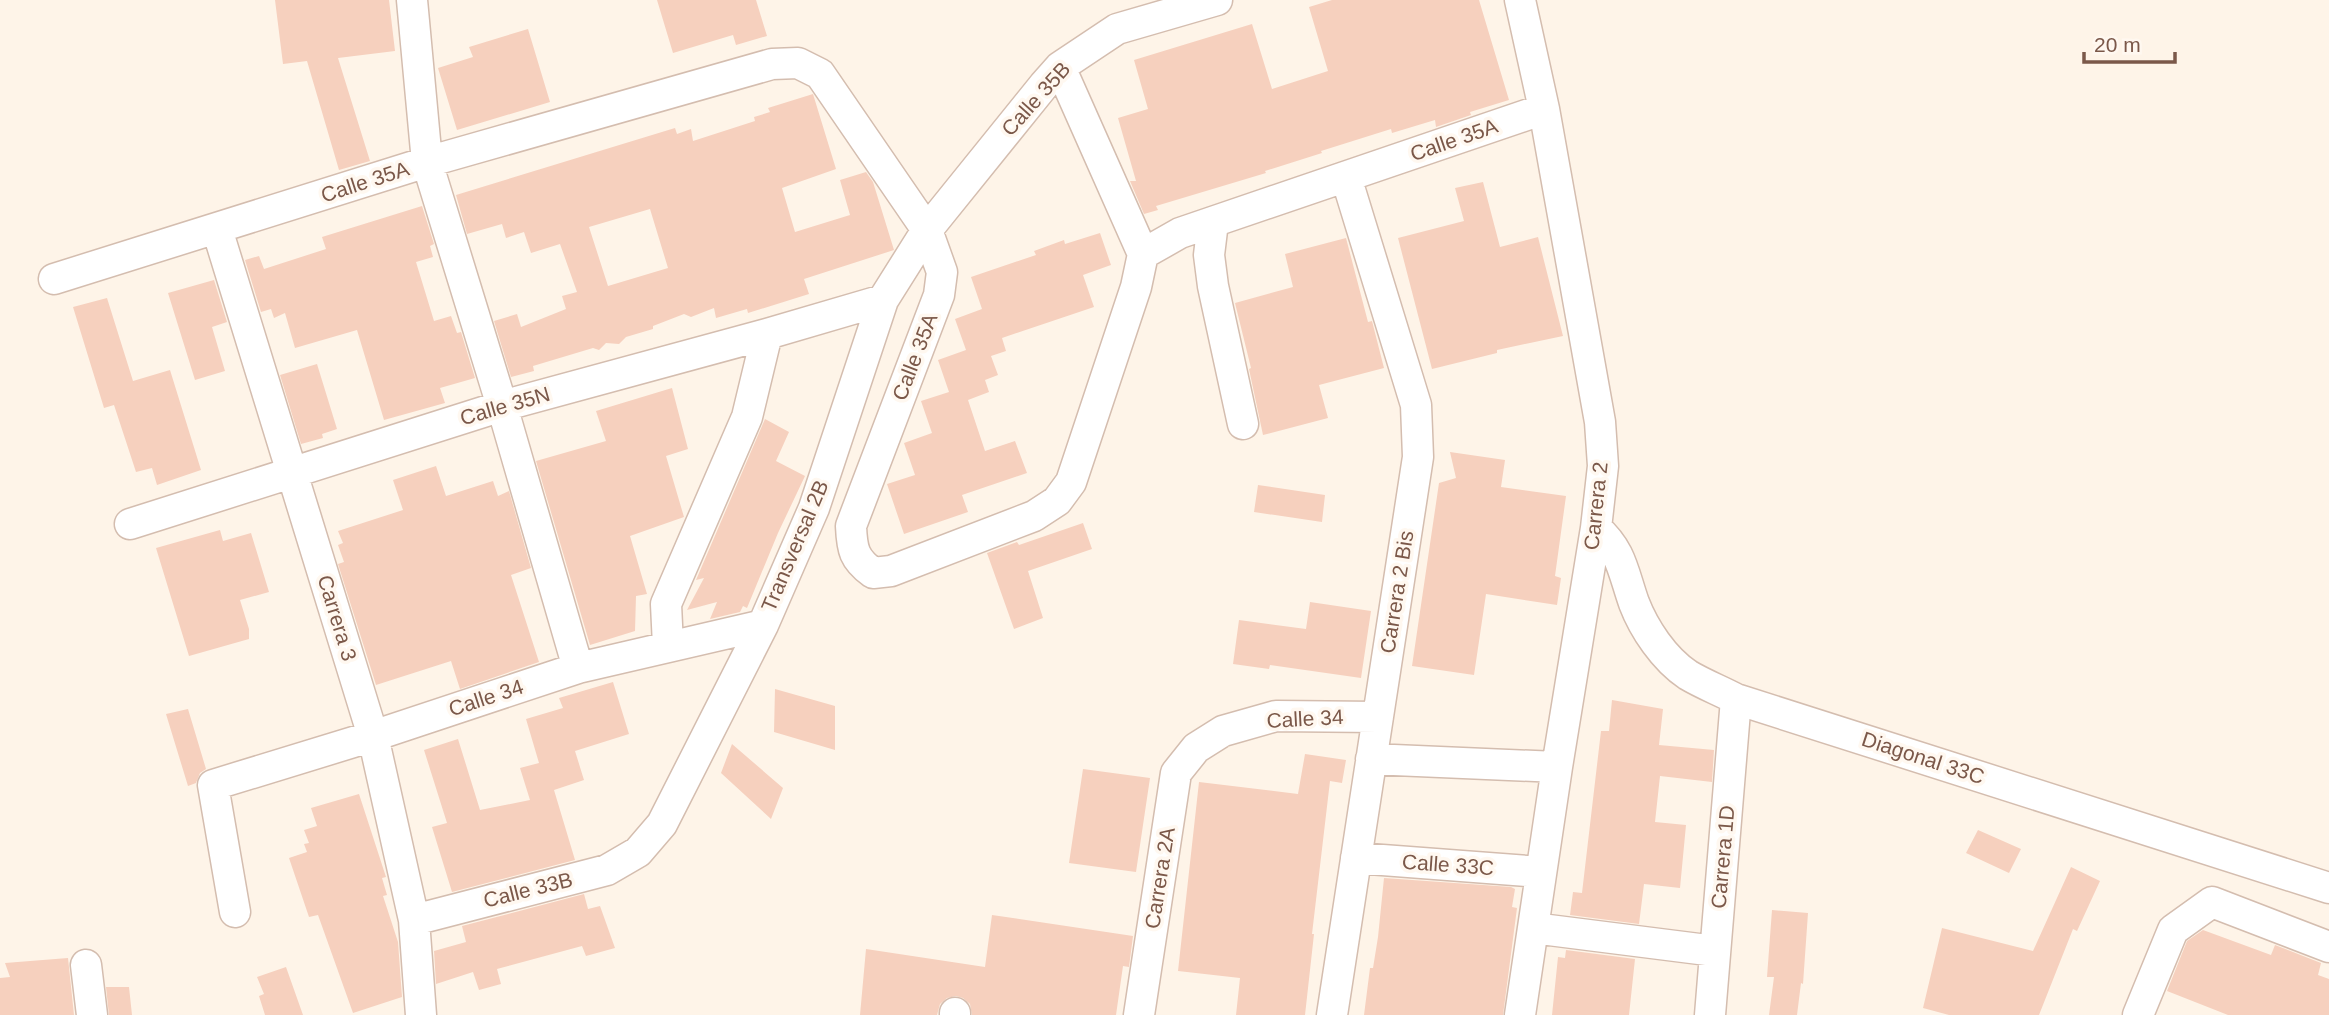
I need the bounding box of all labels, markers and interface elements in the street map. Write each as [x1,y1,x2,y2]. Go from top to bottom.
scale bar [2084,21,2175,65]
text: 20 m [2094,33,2141,56]
street label: Calle 35B [997,57,1075,140]
street label: Calle 35A [1407,114,1501,165]
street label: Calle 35A [318,157,412,207]
street label: Calle 35A [887,310,942,403]
street label: Calle 35N [457,382,552,429]
street label: Carrera 2 [1579,461,1612,551]
street label: Transversal 2B [757,477,833,615]
street label: Carrera 2 Bis [1375,529,1418,655]
street label: Carrera 3 [314,572,361,664]
street label: Calle 34 [446,675,526,720]
street label: Calle 34 [1266,705,1344,732]
street label: Diagonal 33C [1859,727,1987,788]
street label: Carrera 1D [1707,804,1738,910]
street label: Carrera 2A [1140,825,1179,930]
street label: Calle 33C [1401,850,1495,879]
street label: Calle 33B [481,867,575,912]

